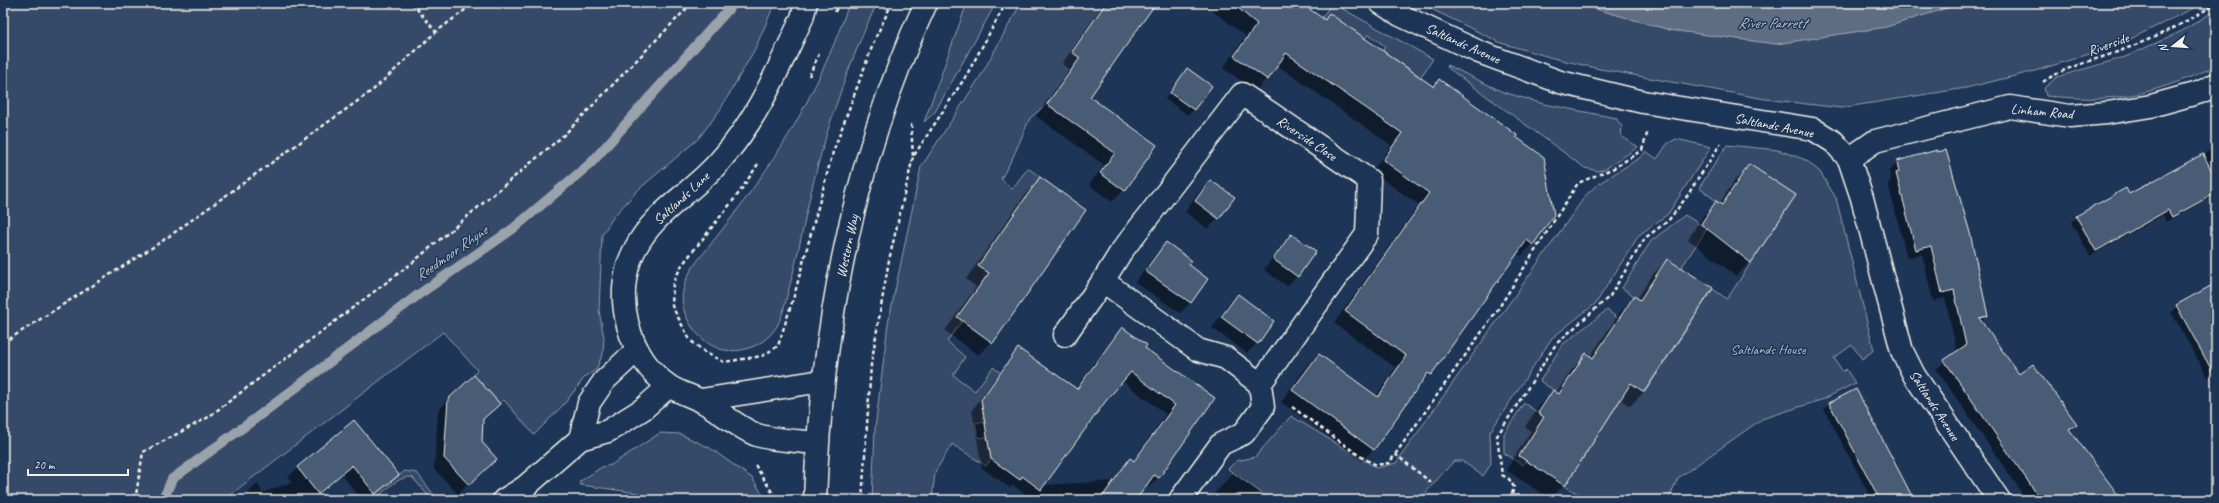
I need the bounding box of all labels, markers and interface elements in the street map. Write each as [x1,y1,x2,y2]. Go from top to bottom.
water label: River Parrett [1738,14,1810,33]
street label: Saltlands Avenue [1423,19,1504,68]
north arrow [2153,26,2193,66]
street label: Riverside [2086,29,2132,60]
text: N [2155,42,2171,54]
street label: Linham Road [2010,100,2076,123]
street label: Saltlands Avenue [1733,110,1816,142]
street label: Riverside Close [1274,112,1341,165]
street label: Saltlands Lane [650,167,714,229]
street label: Western Way [833,212,863,279]
water label: Reedmoor Rhyne [411,220,493,285]
park label: Saltlands House [1730,341,1807,358]
street label: Saltlands Avenue [1906,367,1964,445]
scale bar [28,451,128,477]
text: 20 m [34,457,56,473]

